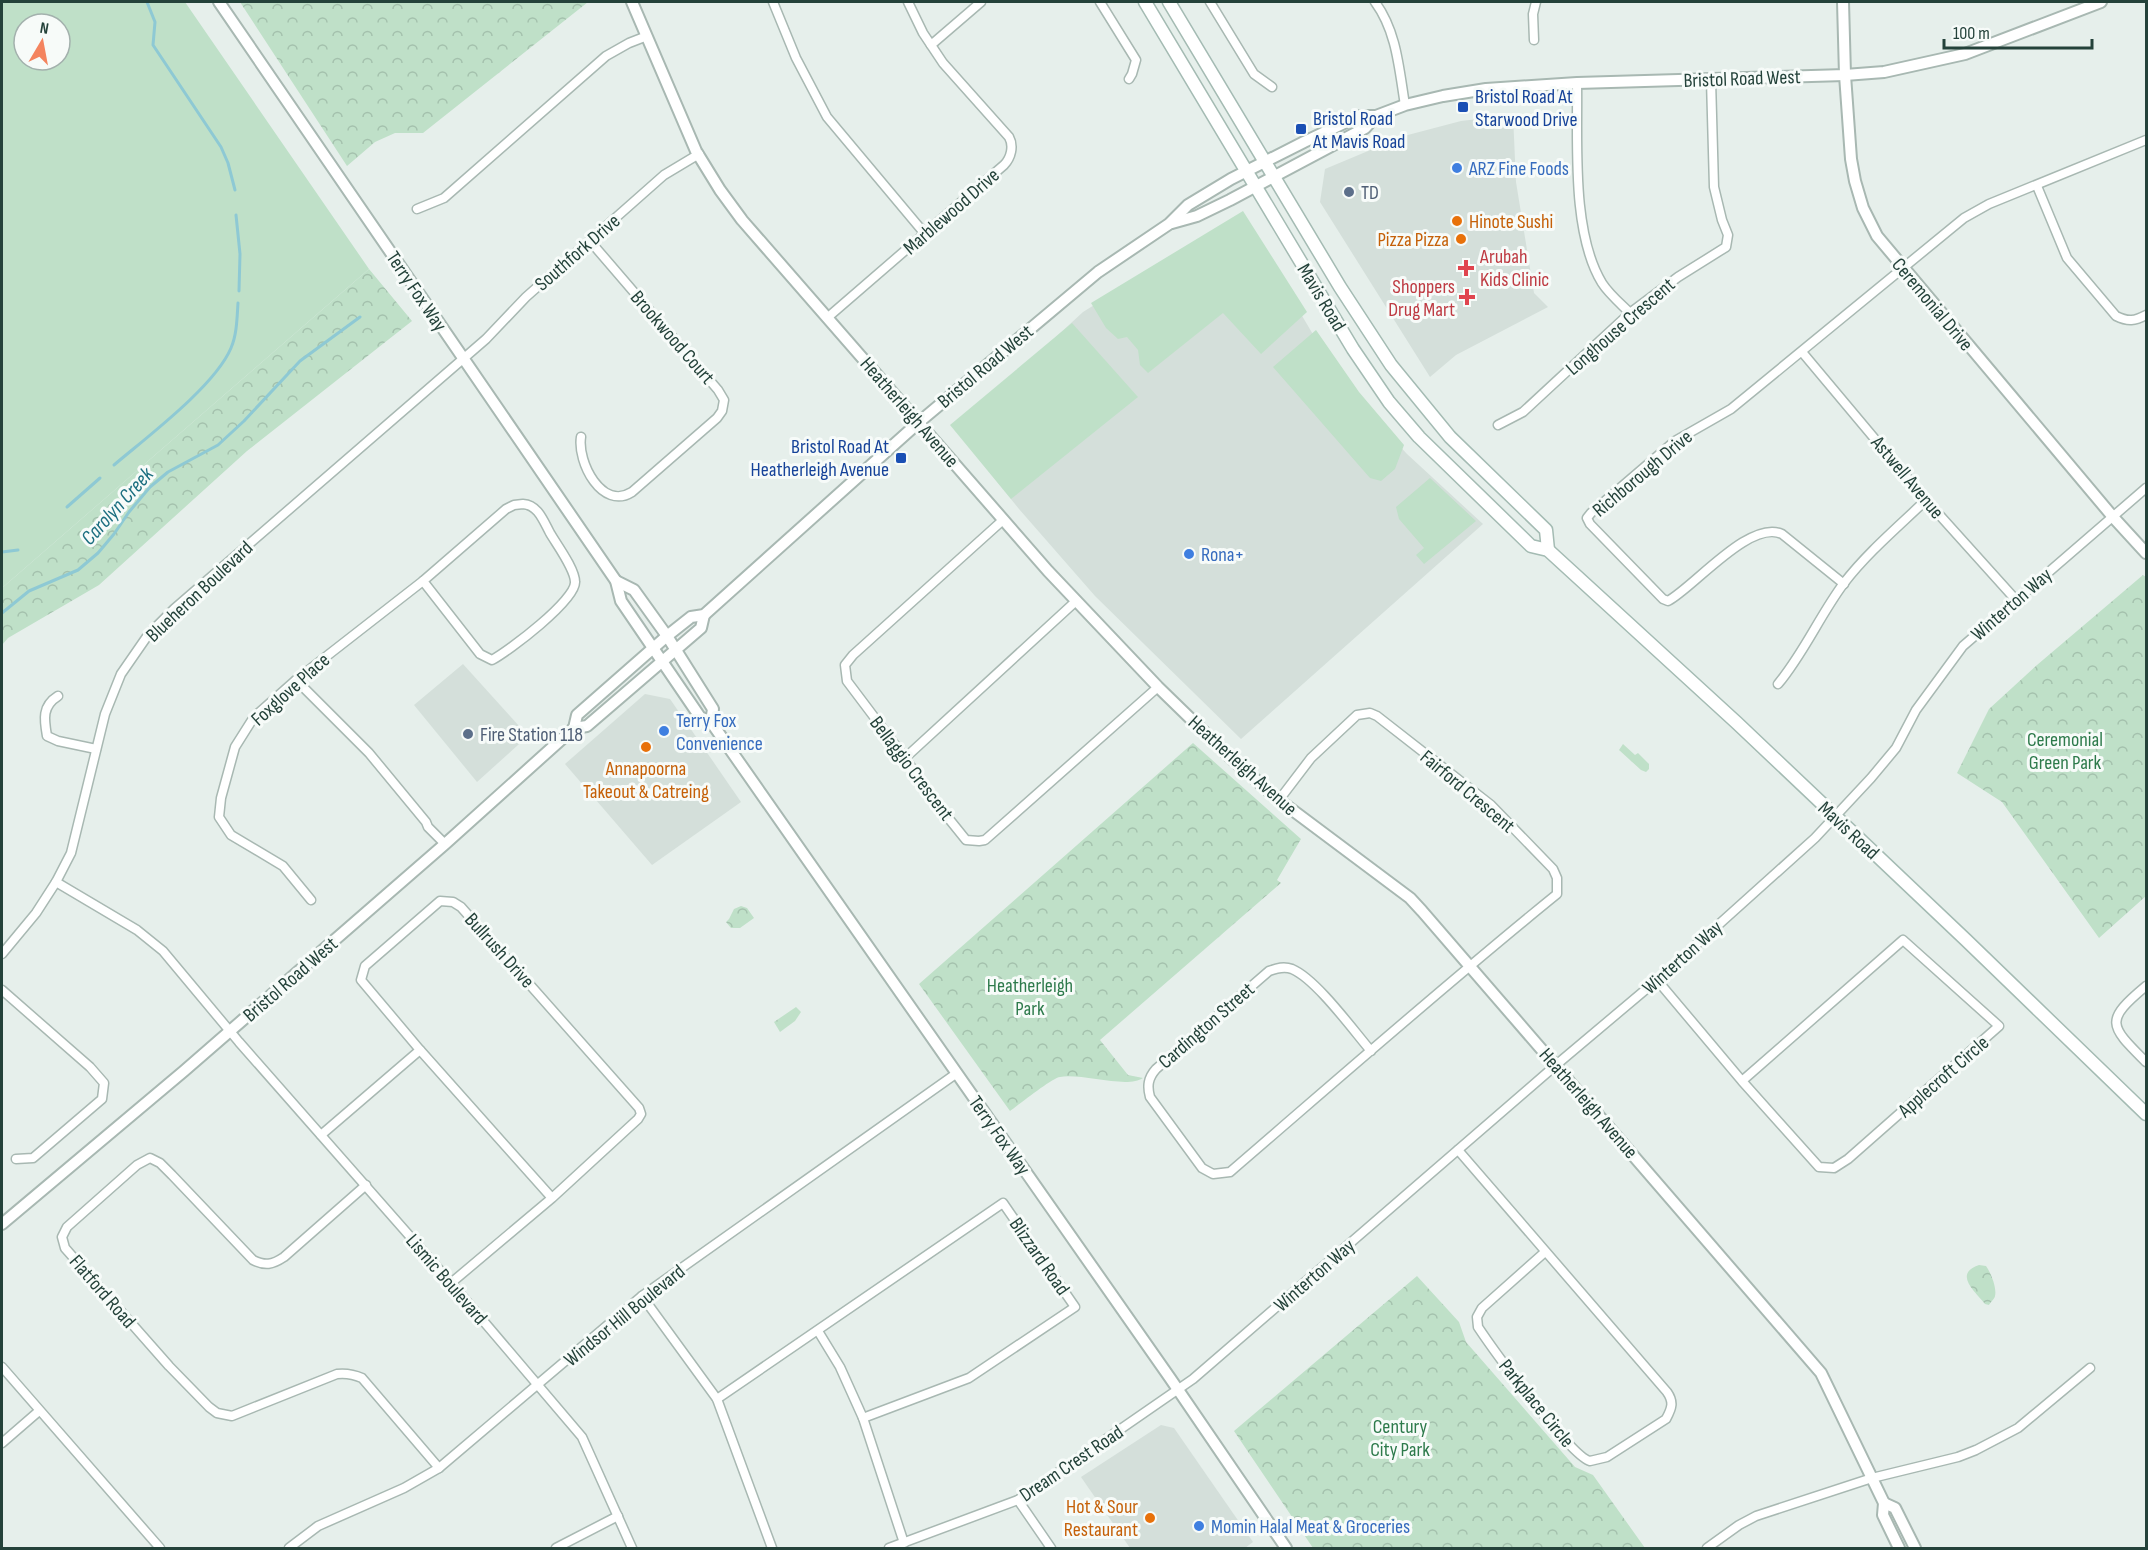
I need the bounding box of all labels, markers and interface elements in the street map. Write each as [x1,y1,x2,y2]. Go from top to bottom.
north arrow [12,12,72,72]
scale bar [1944,12,2092,50]
text: N [38,19,50,39]
text: 100 m [1953,23,1990,44]
street label: Bristol Road West [1683,65,1801,93]
place label: Bristol Road At Starwood Drive [1475,85,1577,132]
marker: Bristol Road At Starwood Drive [1456,100,1470,114]
place label: Bristol Road At Mavis Road [1312,107,1405,154]
marker: Bristol Road At Mavis Road [1294,122,1308,136]
place label: ARZ Fine Foods [1468,157,1569,181]
marker: ARZ Fine Foods [1450,161,1464,175]
street label: Marblewood Drive [899,163,1005,260]
place label: TD [1361,181,1379,205]
marker: TD [1342,185,1356,199]
street label: Southfork Drive [530,209,625,296]
place label: Hinote Sushi [1469,210,1553,234]
marker: Hinote Sushi [1450,214,1464,228]
place label: Pizza Pizza [1377,228,1449,252]
marker: Pizza Pizza [1454,232,1468,246]
place label: Arubah Kids Clinic [1479,245,1549,292]
street label: Terry Fox Way [381,247,452,336]
street label: Ceremonial Drive [1886,253,1978,356]
street label: Mavis Road [1292,259,1351,336]
marker: Arubah Kids Clinic [1457,259,1475,277]
street label: Longhouse Crescent [1561,273,1680,381]
place label: Shoppers Drug Mart [1388,275,1455,322]
street label: Brookwood Court [625,286,719,389]
marker: Shoppers Drug Mart [1460,290,1474,304]
street label: Bristol Road West [933,320,1038,414]
street label: Heatherleigh Avenue [855,353,964,473]
street label: Richborough Drive [1588,425,1697,522]
street label: Astwell Avenue [1865,431,1949,524]
place label: Bristol Road At Heatherleigh Avenue [751,435,889,482]
marker: Bristol Road At Heatherleigh Avenue [894,451,908,465]
water label: Carolyn Creek [76,461,160,550]
street label: Blueheron Boulevard [141,536,258,647]
place label: Rona+ [1201,543,1244,567]
marker: Rona+ [1182,547,1196,561]
street label: Winterton Way [1966,563,2057,646]
street label: Foxglove Place [246,648,335,731]
place label: Terry Fox Convenience [676,709,763,756]
street label: Heatherleigh Avenue [1183,711,1302,821]
street label: Bellaggio Crescent [864,712,958,825]
place label: Fire Station 118 [480,723,583,747]
marker: Terry Fox Convenience [657,724,671,738]
marker: Fire Station 118 [461,727,475,741]
park label: Ceremonial Green Park [2027,728,2103,775]
marker: Annapoorna Takeout & Catreing [639,740,653,754]
street label: Fairford Crescent [1415,745,1520,838]
place label: Annapoorna Takeout & Catreing [583,757,709,804]
street label: Mavis Road [1813,797,1884,865]
street label: Bullrush Drive [459,908,539,993]
street label: Winterton Way [1638,915,1728,1000]
street label: Bristol Road West [239,932,343,1027]
park label: Heatherleigh Park [987,974,1073,1021]
street label: Cardington Street [1154,978,1260,1074]
street label: Applecroft Circle [1893,1031,1994,1123]
street label: Heatherleigh Avenue [1534,1044,1643,1164]
street label: Terry Fox Way [963,1091,1035,1180]
street label: Blizzard Road [1004,1213,1075,1300]
street label: Lismic Boulevard [400,1229,492,1330]
street label: Winterton Way [1269,1234,1360,1317]
street label: Flatford Road [64,1250,141,1333]
street label: Windsor Hill Boulevard [559,1260,690,1372]
street label: Parkplace Circle [1493,1355,1579,1453]
park label: Century City Park [1370,1415,1430,1462]
street label: Dream Crest Road [1015,1420,1128,1507]
place label: Hot & Sour Restaurant [1064,1495,1138,1542]
marker: Hot & Sour Restaurant [1143,1511,1157,1525]
place label: Momin Halal Meat & Groceries [1211,1515,1410,1539]
marker: Momin Halal Meat & Groceries [1192,1519,1206,1533]

